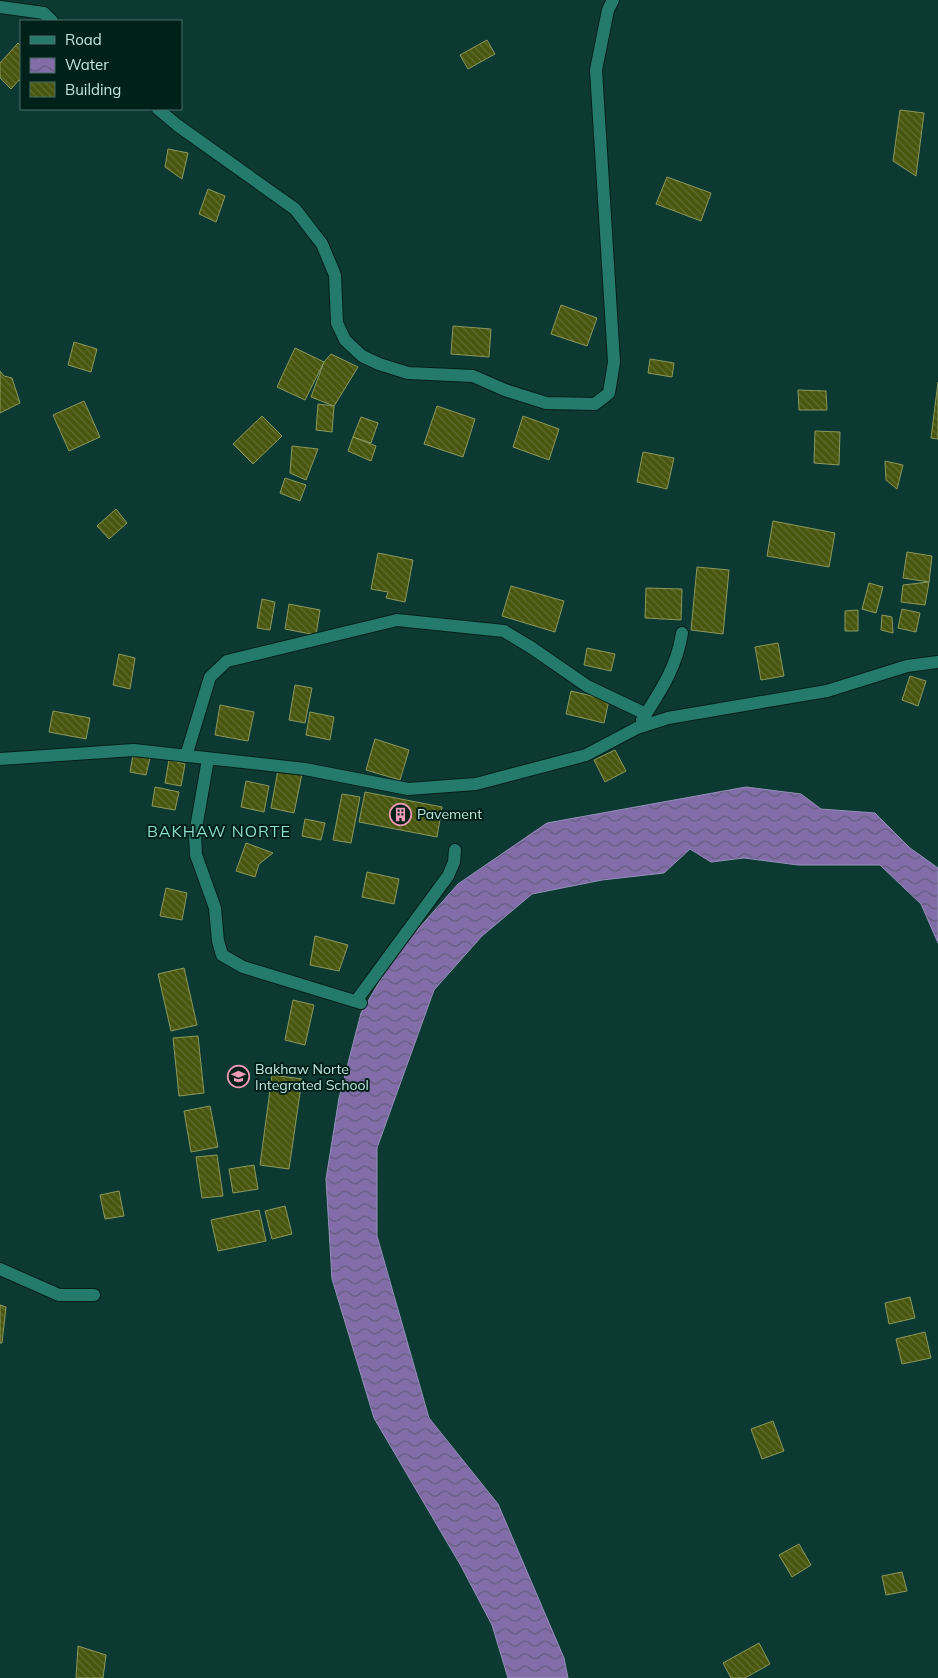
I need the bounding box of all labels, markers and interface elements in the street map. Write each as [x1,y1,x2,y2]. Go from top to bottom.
legend [20,20,182,110]
text: Road [65,30,102,49]
text: Water [65,55,109,74]
text: Building [65,80,121,99]
building icon: Pavement [389,802,413,826]
place label: Pavement [417,805,482,823]
district label: BAKHAW NORTE [147,821,291,841]
place label: Bakhaw Norte Integrated School [255,1060,369,1094]
school or university icon: Bakhaw Norte Integrated School [227,1065,251,1089]

